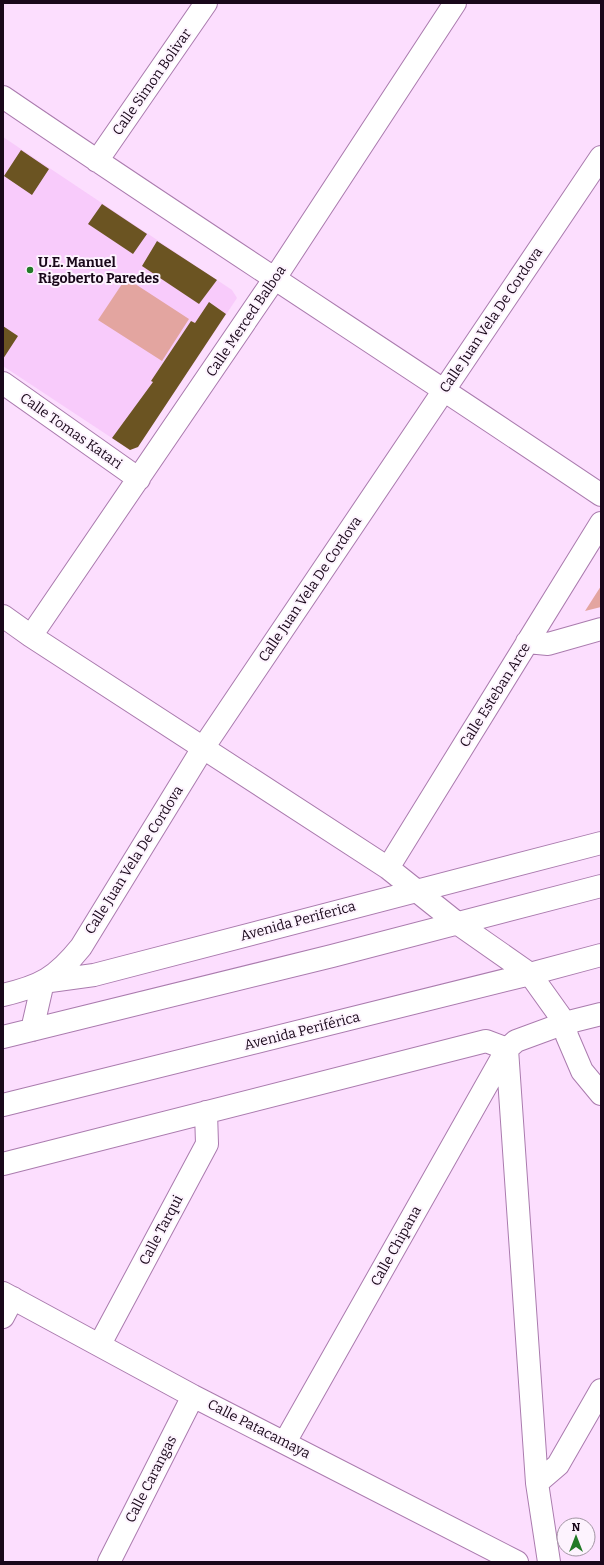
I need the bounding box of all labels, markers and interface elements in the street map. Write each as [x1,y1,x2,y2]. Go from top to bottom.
street label: Calle Simon Bolivar [109,26,195,138]
street label: Calle Juan Vela De Cordova [436,244,546,396]
place label: U.E. Manuel Rigoberto Paredes [38,254,159,287]
street label: Calle Merced Balboa [202,262,290,380]
marker: U.E. Manuel Rigoberto Paredes [25,265,35,275]
street label: Calle Tomas Katari [17,389,125,473]
street label: Calle Juan Vela De Cordova [255,513,365,665]
street label: Calle Esteban Arce [456,640,534,750]
street label: Calle Juan Vela De Cordova [81,782,187,937]
street label: Avenida Periferica [238,897,358,945]
street label: Avenida Periférica [242,1008,362,1054]
street label: Calle Tarqui [135,1192,187,1268]
street label: Calle Chipana [367,1203,425,1289]
street label: Calle Patacamaya [205,1396,314,1462]
street label: Calle Carangas [122,1433,180,1525]
north arrow [556,1517,596,1557]
text: N [572,1521,581,1534]

